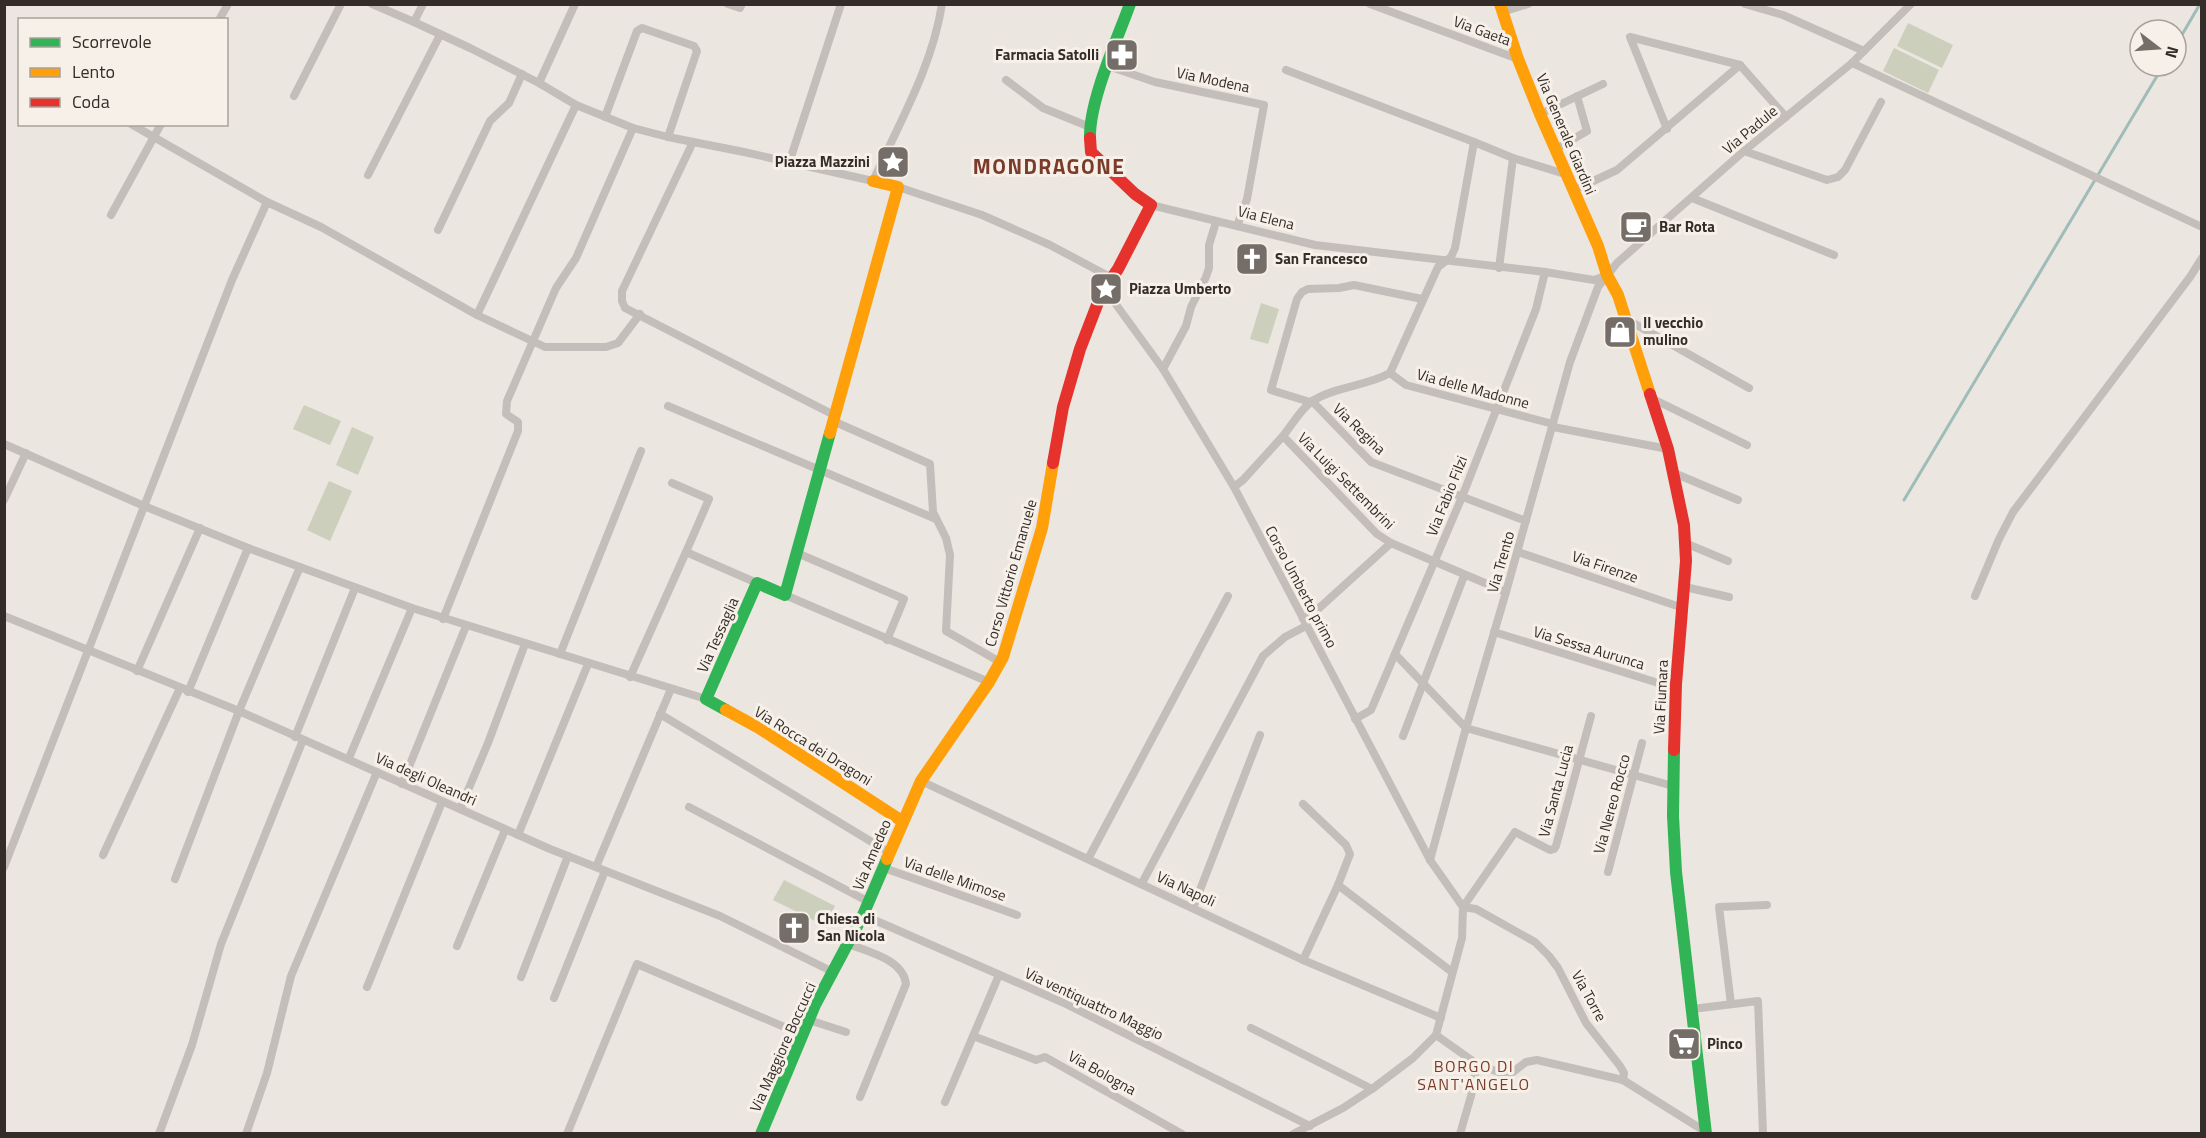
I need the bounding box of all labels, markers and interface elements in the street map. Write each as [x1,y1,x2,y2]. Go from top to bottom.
street label: Via Gaeta [1450,9,1515,52]
legend [18,18,228,126]
north arrow [2128,18,2188,78]
text: Scorrevole [72,28,151,55]
pharmacy icon: Farmacia Satolli [1104,37,1140,73]
place label: Farmacia Satolli [995,43,1099,66]
text: N [2159,44,2185,61]
text: Lento [72,58,115,85]
street label: Via Modena [1174,61,1252,99]
street label: Via Generale Giardini [1530,70,1602,198]
text: Coda [72,88,110,115]
street label: Via Padule [1717,100,1782,160]
place icon: Piazza Mazzini [875,144,911,180]
place label: Piazza Mazzini [775,150,870,173]
district label: MONDRAGONE [973,150,1125,182]
street label: Via Elena [1235,199,1297,236]
cafe icon: Bar Rota [1618,209,1654,245]
place label: Bar Rota [1659,215,1715,238]
church icon: San Francesco [1234,241,1270,277]
place label: San Francesco [1275,247,1368,270]
place icon: Piazza Umberto [1088,271,1124,307]
place label: Piazza Umberto [1129,277,1231,300]
place label: Il vecchio mulino [1643,311,1703,351]
shop icon: Il vecchio mulino [1602,314,1638,350]
street label: Via delle Madonne [1414,362,1532,415]
street label: Via Regina [1328,397,1391,460]
street label: Via Luigi Settembrini [1292,427,1400,535]
street label: Via Fabio Filzi [1420,452,1473,539]
street label: Corso Vittorio Emanuele [978,496,1043,649]
street label: Corso Umberto primo [1259,522,1343,652]
street label: Via Trento [1481,528,1520,595]
street label: Via Firenze [1569,544,1642,589]
street label: Via Tessaglia [691,593,745,676]
street label: Via Sessa Aurunca [1531,620,1648,676]
street label: Via Fiumara [1647,659,1674,735]
street label: Via Rocca dei Dragoni [750,700,877,791]
street label: Via Santa Lucia [1532,742,1579,840]
street label: Via degli Oleandri [372,746,481,811]
street label: Via Nereo Rocco [1587,751,1636,856]
street label: Via Amedeo [846,816,897,894]
street label: Via delle Mimose [901,850,1010,907]
street label: Via Napoli [1153,865,1220,912]
place label: Chiesa di San Nicola [817,907,885,947]
church icon: Chiesa di San Nicola [776,910,812,946]
street label: Via ventiquattro Maggio [1021,961,1168,1046]
street label: Via Torre [1566,966,1613,1025]
street label: Via Maggiore Boccucci [744,978,821,1115]
supermarket icon: Pinco [1666,1026,1702,1062]
place label: Pinco [1707,1032,1743,1055]
street label: Via Bologna [1064,1044,1141,1101]
district label: BORGO DI SANT'ANGELO [1417,1054,1531,1096]

